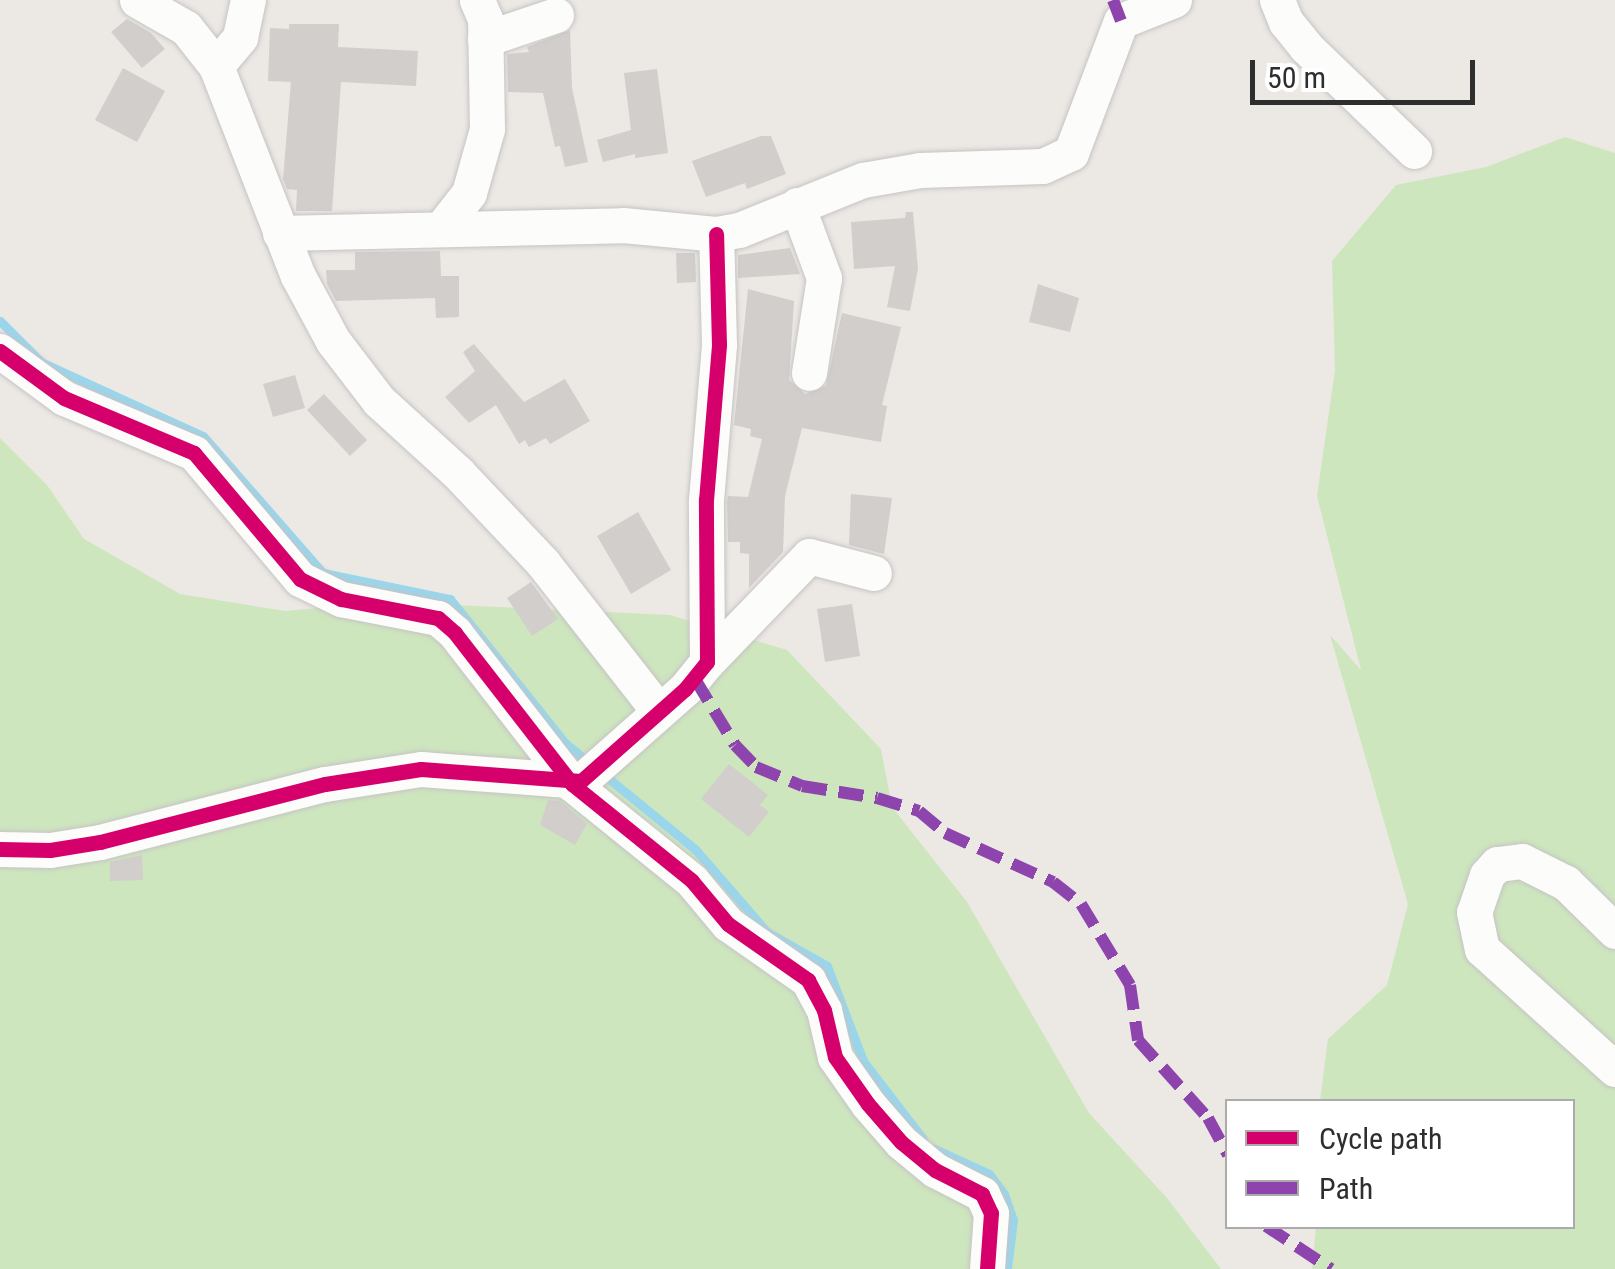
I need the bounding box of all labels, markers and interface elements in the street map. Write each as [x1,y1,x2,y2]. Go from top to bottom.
scale bar [1255,40,1480,102]
text: 50 m [1267,60,1326,95]
legend [1225,1099,1575,1229]
text: Cycle path [1319,1121,1443,1156]
text: Path [1319,1171,1373,1206]

